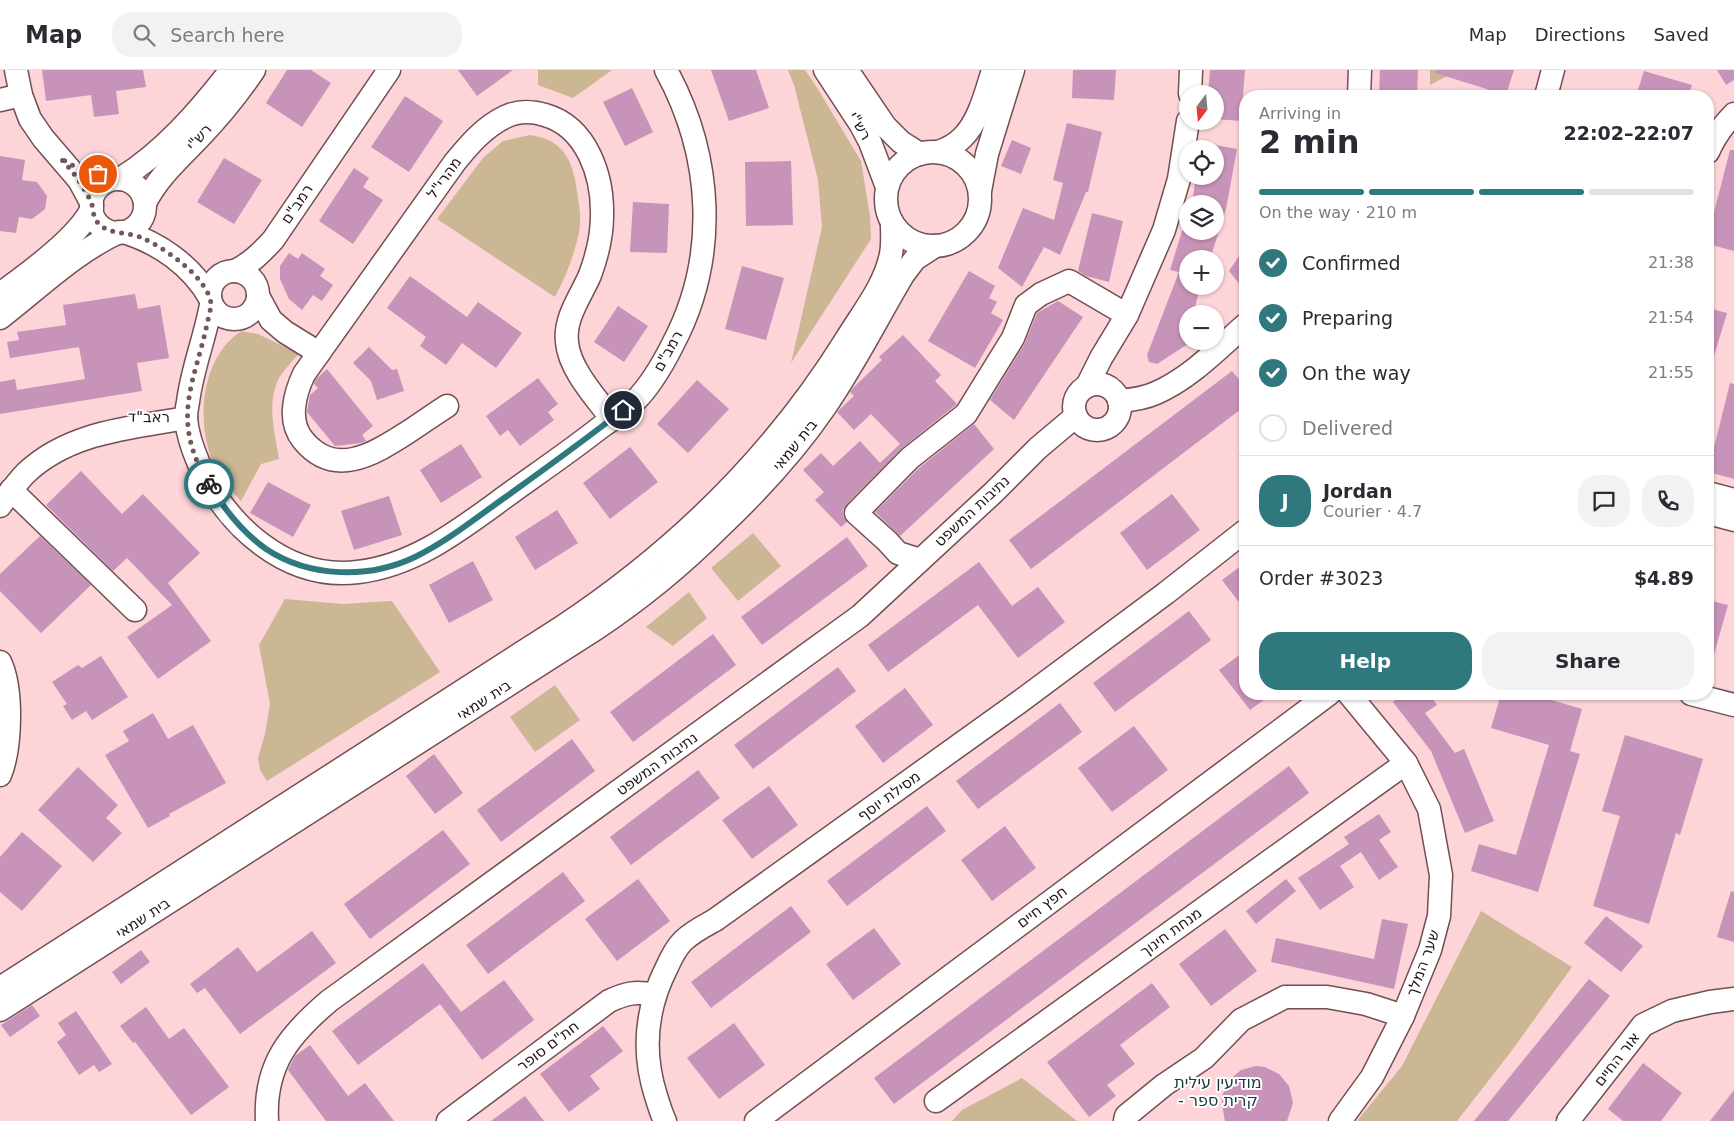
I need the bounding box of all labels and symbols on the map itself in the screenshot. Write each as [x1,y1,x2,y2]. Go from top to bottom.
north arrow [1179,85,1224,130]
street label: רש"י [845,109,875,143]
street label: רש"י [182,120,216,154]
pin [77,153,119,195]
street label: מהרי"ל [423,154,465,202]
street label: רמב"ם [277,181,317,227]
street label: רמב"ם [649,327,687,375]
pin [602,389,644,431]
street label: ראב"ד [128,408,170,426]
street label: בית שמאי [769,415,821,474]
courier [184,459,234,509]
street label: נתיבות המשפט [931,472,1013,550]
street label: בית שמאי [454,676,515,724]
street label: נתיבות המשפט [613,728,701,800]
street label: מסילת יוסף [854,767,924,825]
street label: חפץ חיים [1013,882,1071,932]
street label: בית שמאי [113,894,174,942]
street label: מנחת חינוך [1137,904,1205,960]
street label: שער המלך [1403,927,1443,999]
street label: חת"ם סופר [513,1017,583,1075]
street label: אור החיים [1590,1028,1644,1090]
district label: מודיעין עילית - קרית ספר [1174,1073,1262,1110]

